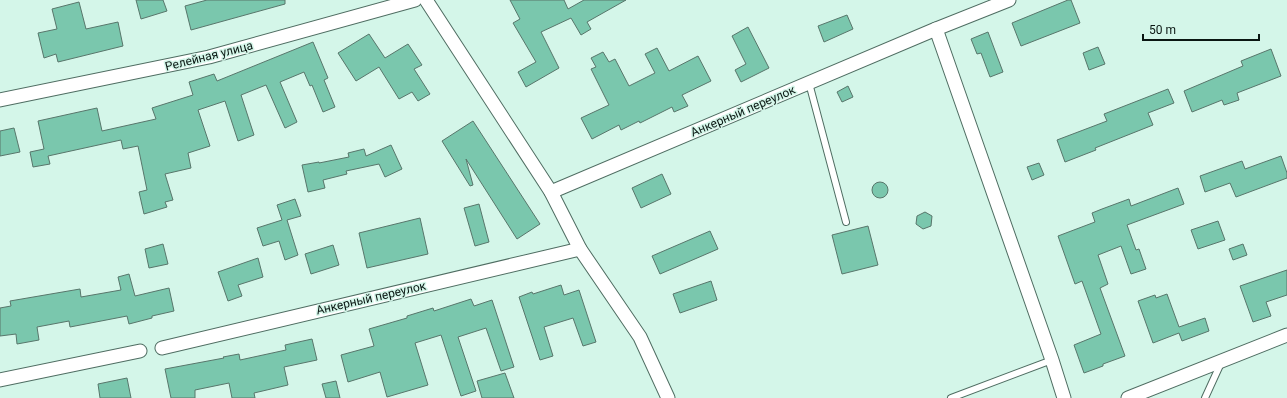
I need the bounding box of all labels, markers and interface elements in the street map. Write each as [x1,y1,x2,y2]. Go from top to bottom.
scale bar [1143,16,1259,42]
text: 50 m [1149,23,1176,37]
street label: Релейная улица [164,38,254,74]
street label: Анкерный переулок [689,82,798,139]
street label: Анкерный переулок [315,278,428,317]

